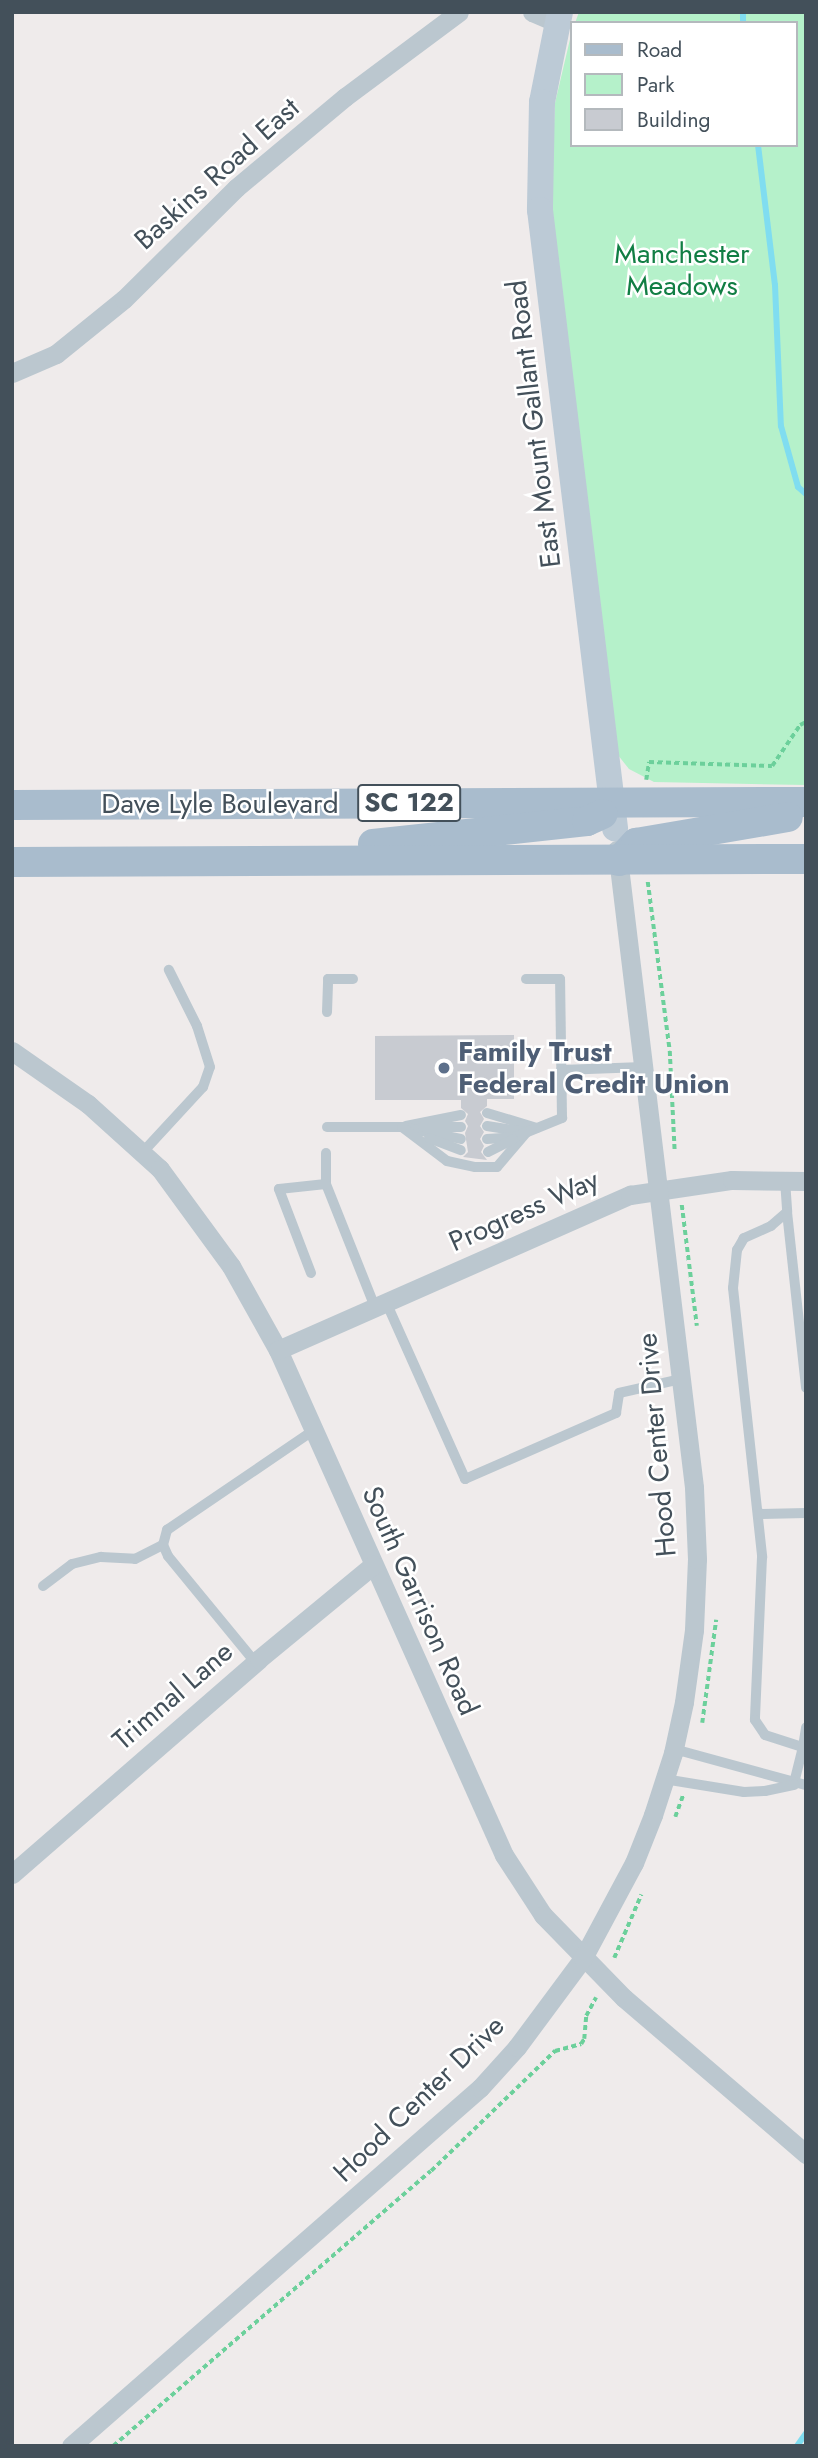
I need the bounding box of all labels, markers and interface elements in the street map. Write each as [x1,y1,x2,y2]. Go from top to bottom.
legend [570,21,797,147]
text: Road [637,35,682,65]
text: Park [637,70,674,100]
street label: Baskins Road East [128,91,306,257]
text: Building [637,105,710,135]
park label: Manchester Meadows [614,237,750,303]
street label: East Mount Gallant Road [500,278,568,570]
road number: SC 122 [356,780,462,825]
street label: Dave Lyle Boulevard [101,787,339,821]
place label: Family Trust Federal Credit Union [458,1035,730,1101]
marker: Family Trust Federal Credit Union [436,1060,452,1076]
street label: Progress Way [444,1163,604,1259]
street label: Hood Center Drive [630,1332,684,1558]
street label: South Garrison Road [354,1481,486,1721]
street label: Trimnal Lane [106,1635,240,1757]
street label: Hood Center Drive [327,2009,511,2189]

